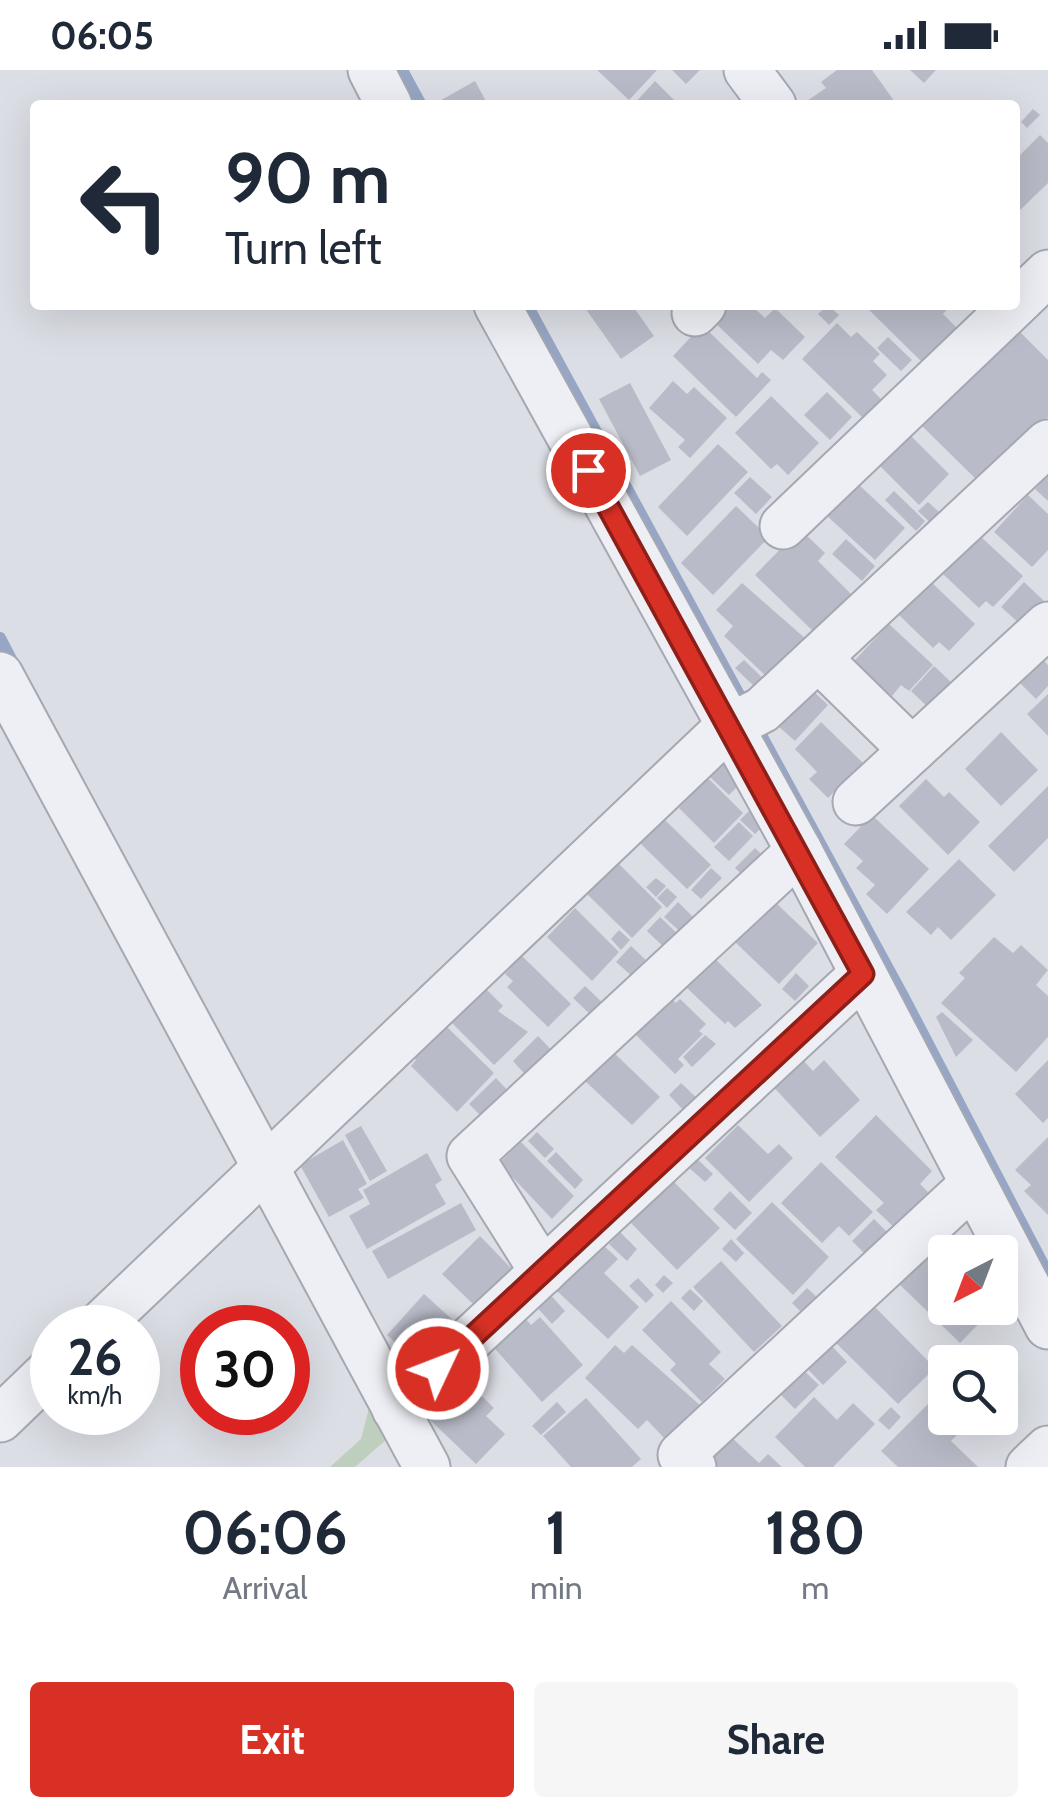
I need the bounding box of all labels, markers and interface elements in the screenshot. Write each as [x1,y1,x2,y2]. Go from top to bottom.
text: 06:05 [50,12,154,59]
text: 90 m [225,135,390,221]
icon: left [60,140,190,270]
text: Turn left [225,221,382,275]
pin [546,428,631,513]
icon: arrive [561,443,616,498]
north arrow [928,1235,1018,1325]
map controls [928,1235,1018,1435]
speed limit sign: 30 [180,1305,310,1435]
position arrow [386,1317,490,1421]
text: 26 [68,1327,122,1388]
button: search [928,1345,1018,1435]
text: km/h [68,1380,122,1410]
text: 06:06 [182,1496,348,1569]
text: 1 [545,1496,567,1569]
text: 180 [765,1496,866,1569]
text: Arrival [222,1568,308,1607]
text: min [530,1568,583,1607]
text: m [801,1568,829,1607]
button: Exit [30,1682,514,1797]
button: Share [534,1682,1018,1797]

